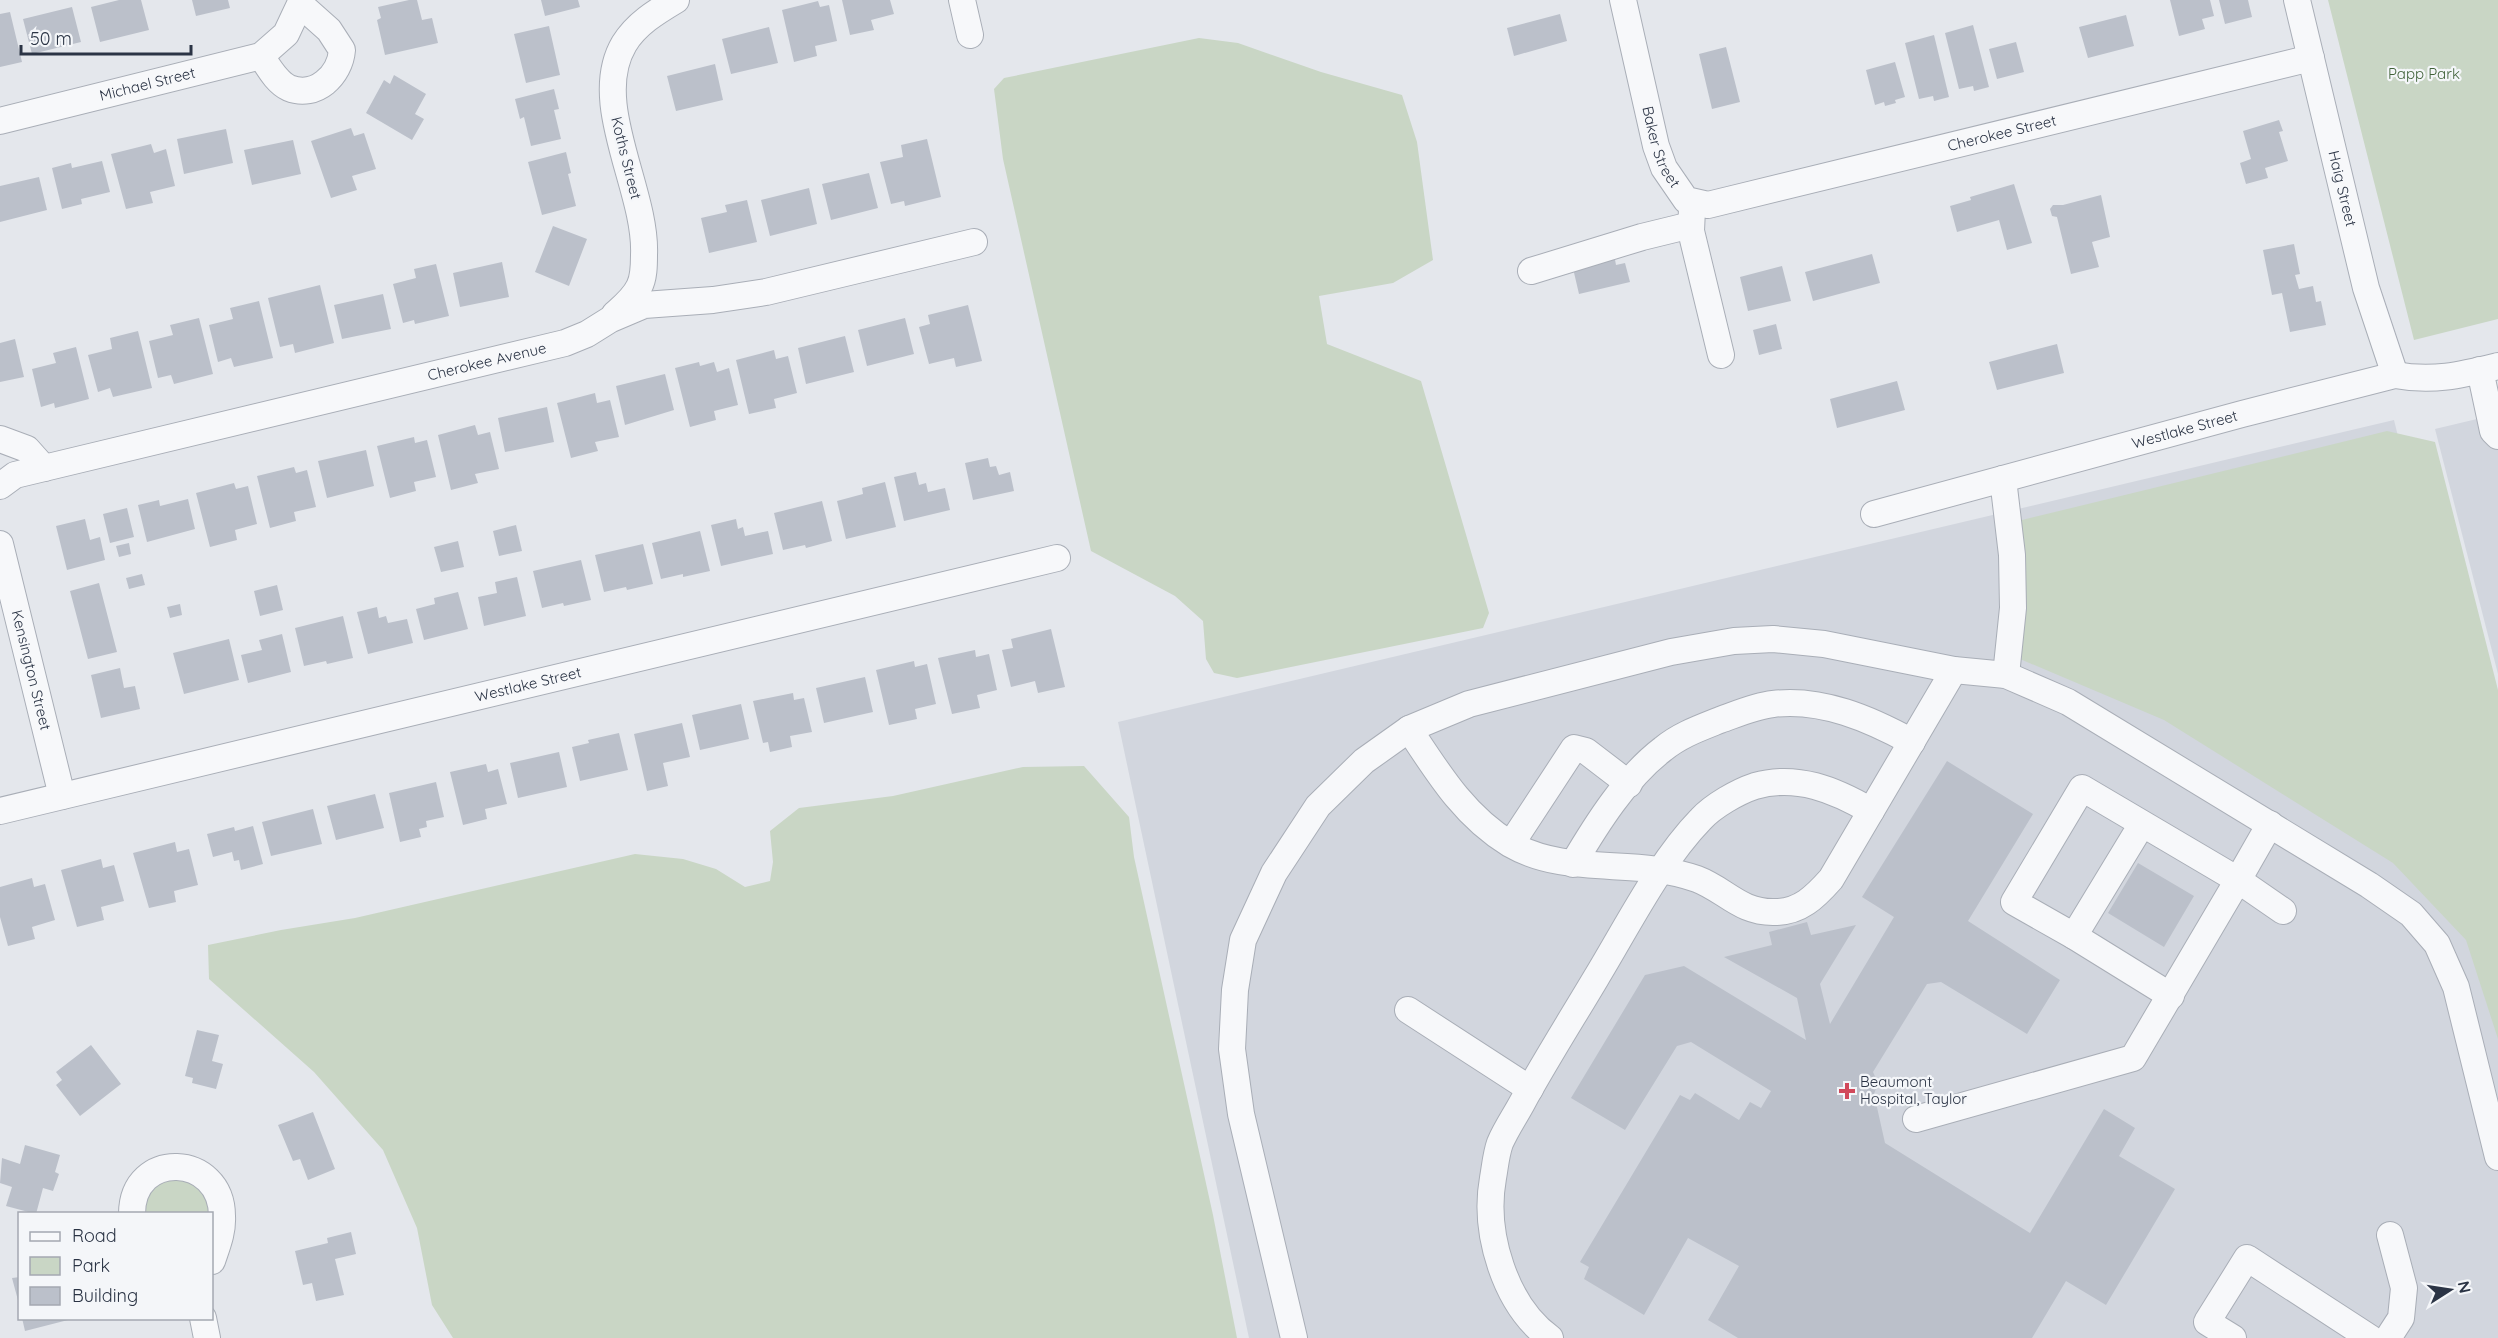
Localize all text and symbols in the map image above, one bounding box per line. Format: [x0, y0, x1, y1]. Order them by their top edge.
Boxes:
scale bar [21, 18, 190, 56]
text: 50 m [30, 27, 72, 50]
street label: Michael Street [97, 63, 197, 105]
park label: Papp Park [2388, 64, 2460, 83]
street label: Baker Street [1638, 104, 1685, 191]
street label: Cherokee Street [1946, 110, 2058, 155]
street label: Koths Street [607, 115, 646, 201]
street label: Haig Street [2324, 149, 2361, 229]
street label: Cherokee Avenue [426, 338, 548, 385]
street label: Westlake Street [2130, 406, 2240, 453]
street label: Kensington Street [8, 608, 55, 732]
street label: Westlake Street [473, 662, 583, 706]
place label: Beaumont Hospital, Taylor [1860, 1072, 1967, 1108]
marker: Beaumont Hospital, Taylor [1838, 1082, 1856, 1100]
legend [18, 1212, 213, 1320]
text: Road [72, 1224, 117, 1247]
text: Park [72, 1254, 110, 1277]
north arrow [2420, 1260, 2480, 1320]
text: N [2454, 1279, 2476, 1295]
text: Building [72, 1284, 138, 1307]

